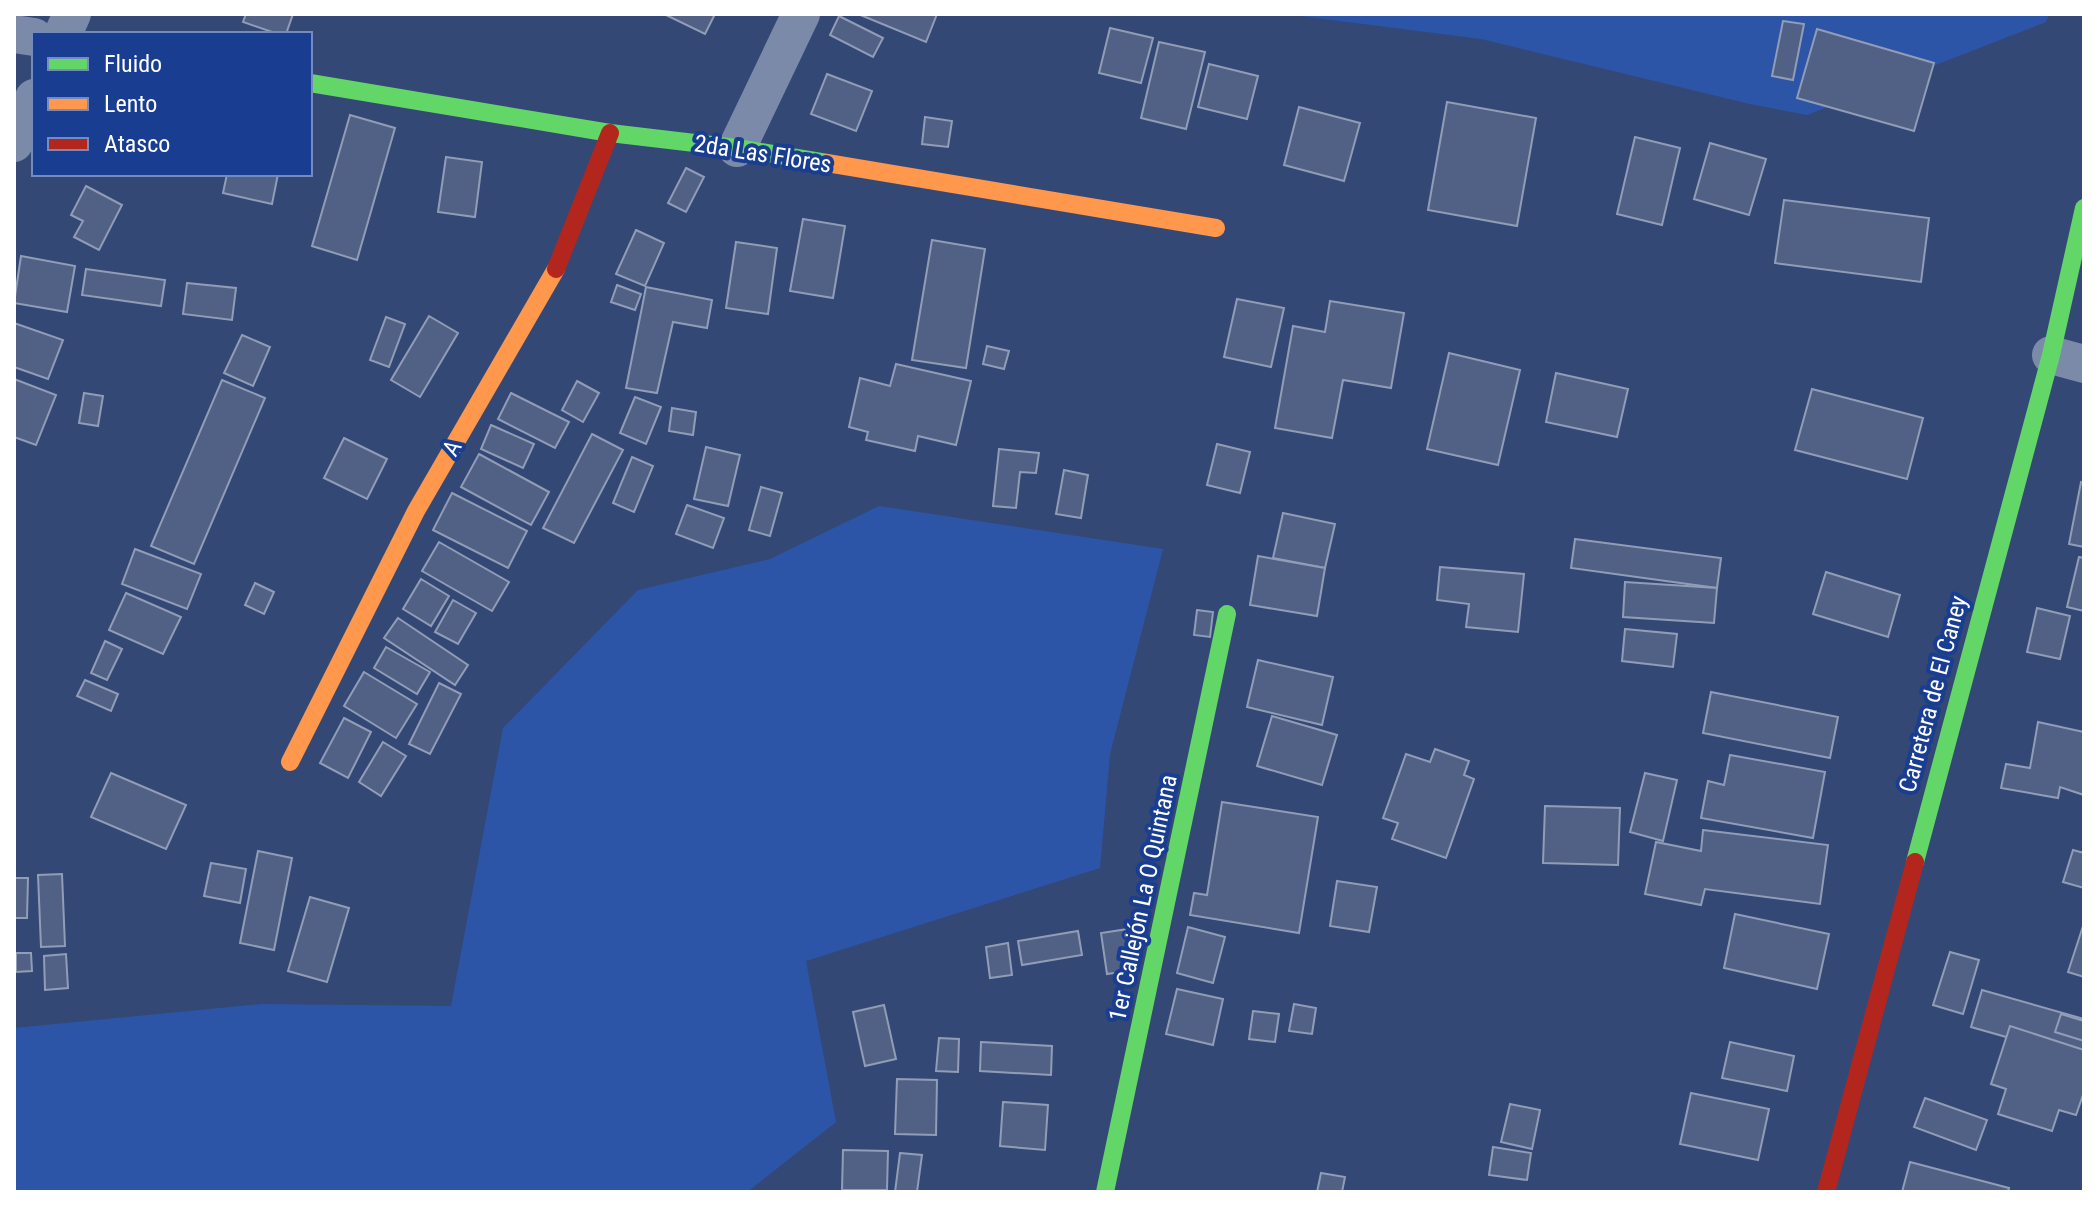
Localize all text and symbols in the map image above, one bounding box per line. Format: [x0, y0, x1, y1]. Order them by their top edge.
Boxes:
legend [32, 32, 312, 176]
text: Fluido [104, 50, 162, 78]
text: Lento [104, 90, 157, 118]
street label: 2da Las Flores [692, 129, 834, 179]
text: Atasco [104, 130, 170, 158]
street label: A [436, 435, 468, 461]
street label: Carretera de El Caney [1893, 593, 1973, 795]
street label: 1er Callejón La O Quintana [1103, 772, 1183, 1024]

